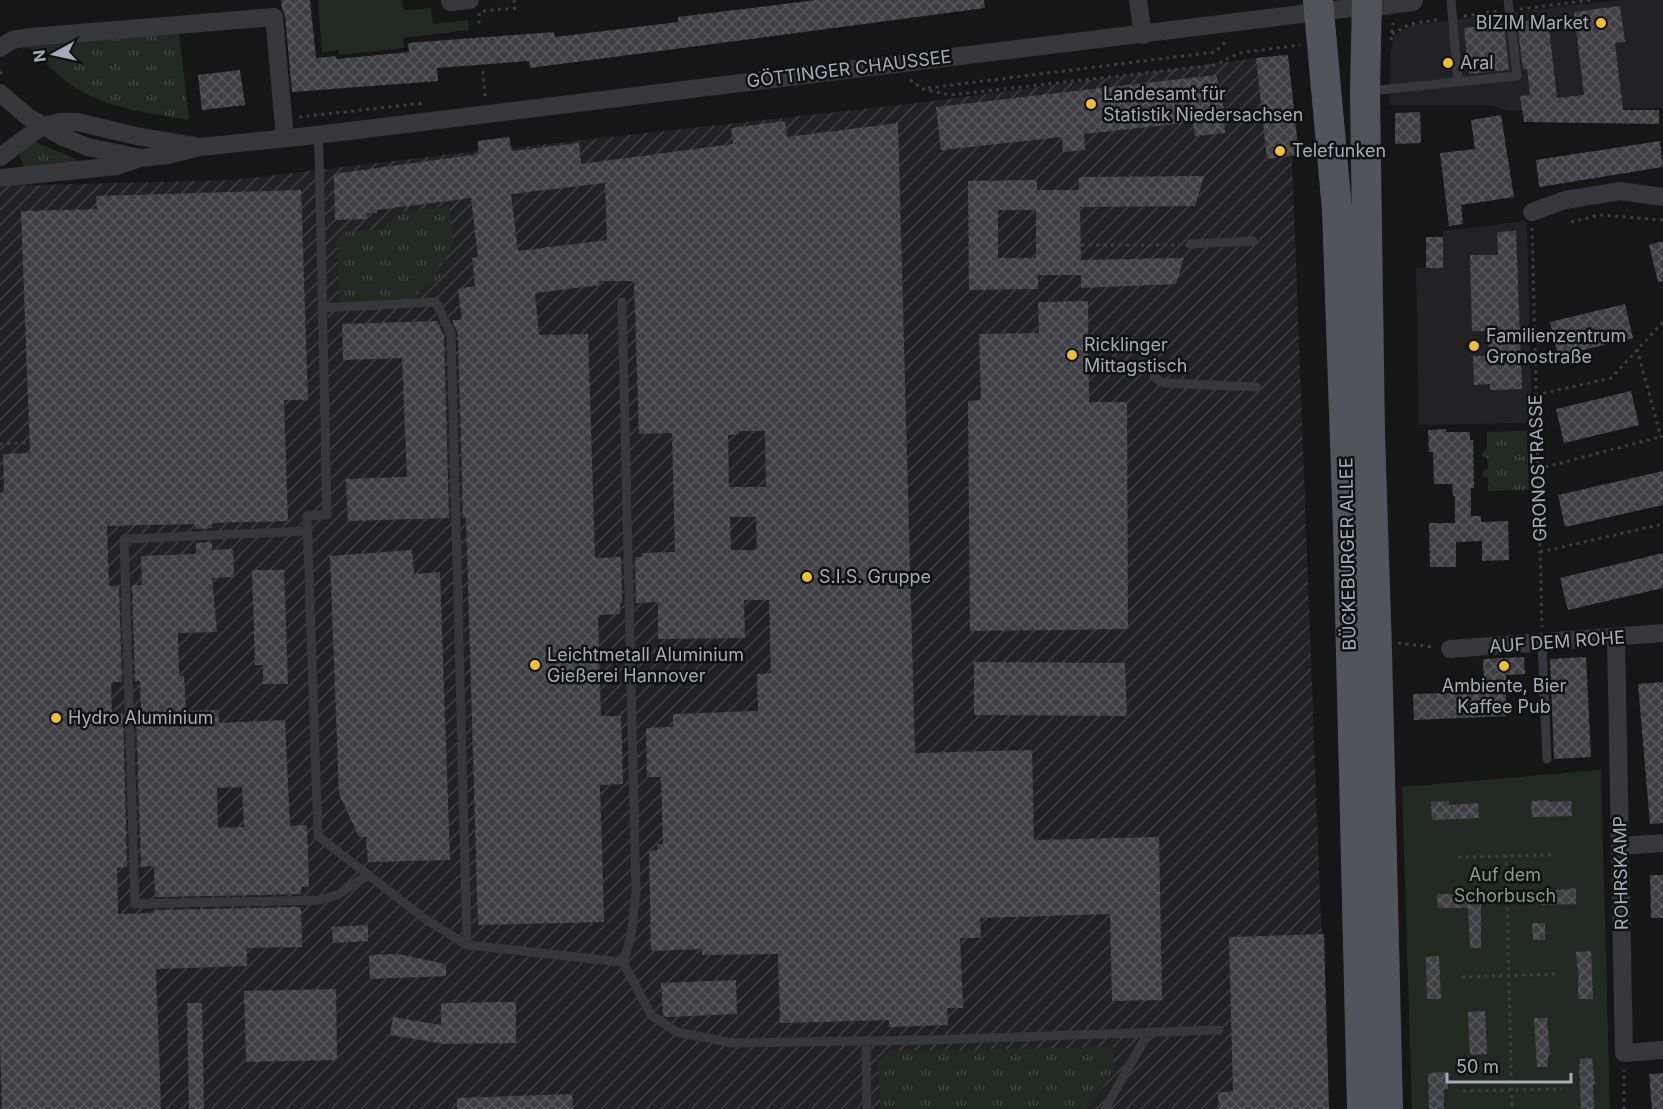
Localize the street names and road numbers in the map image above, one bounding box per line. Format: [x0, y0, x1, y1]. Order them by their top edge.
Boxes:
street label: GÖTTINGER CHAUSSEE [745, 45, 952, 91]
street label: GRONOSTRASSE [1524, 394, 1551, 542]
street label: BÜCKEBURGER ALLEE [1334, 457, 1360, 651]
street label: AUF DEM ROHE [1488, 626, 1625, 657]
street label: ROHRSKAMP [1609, 816, 1632, 930]

